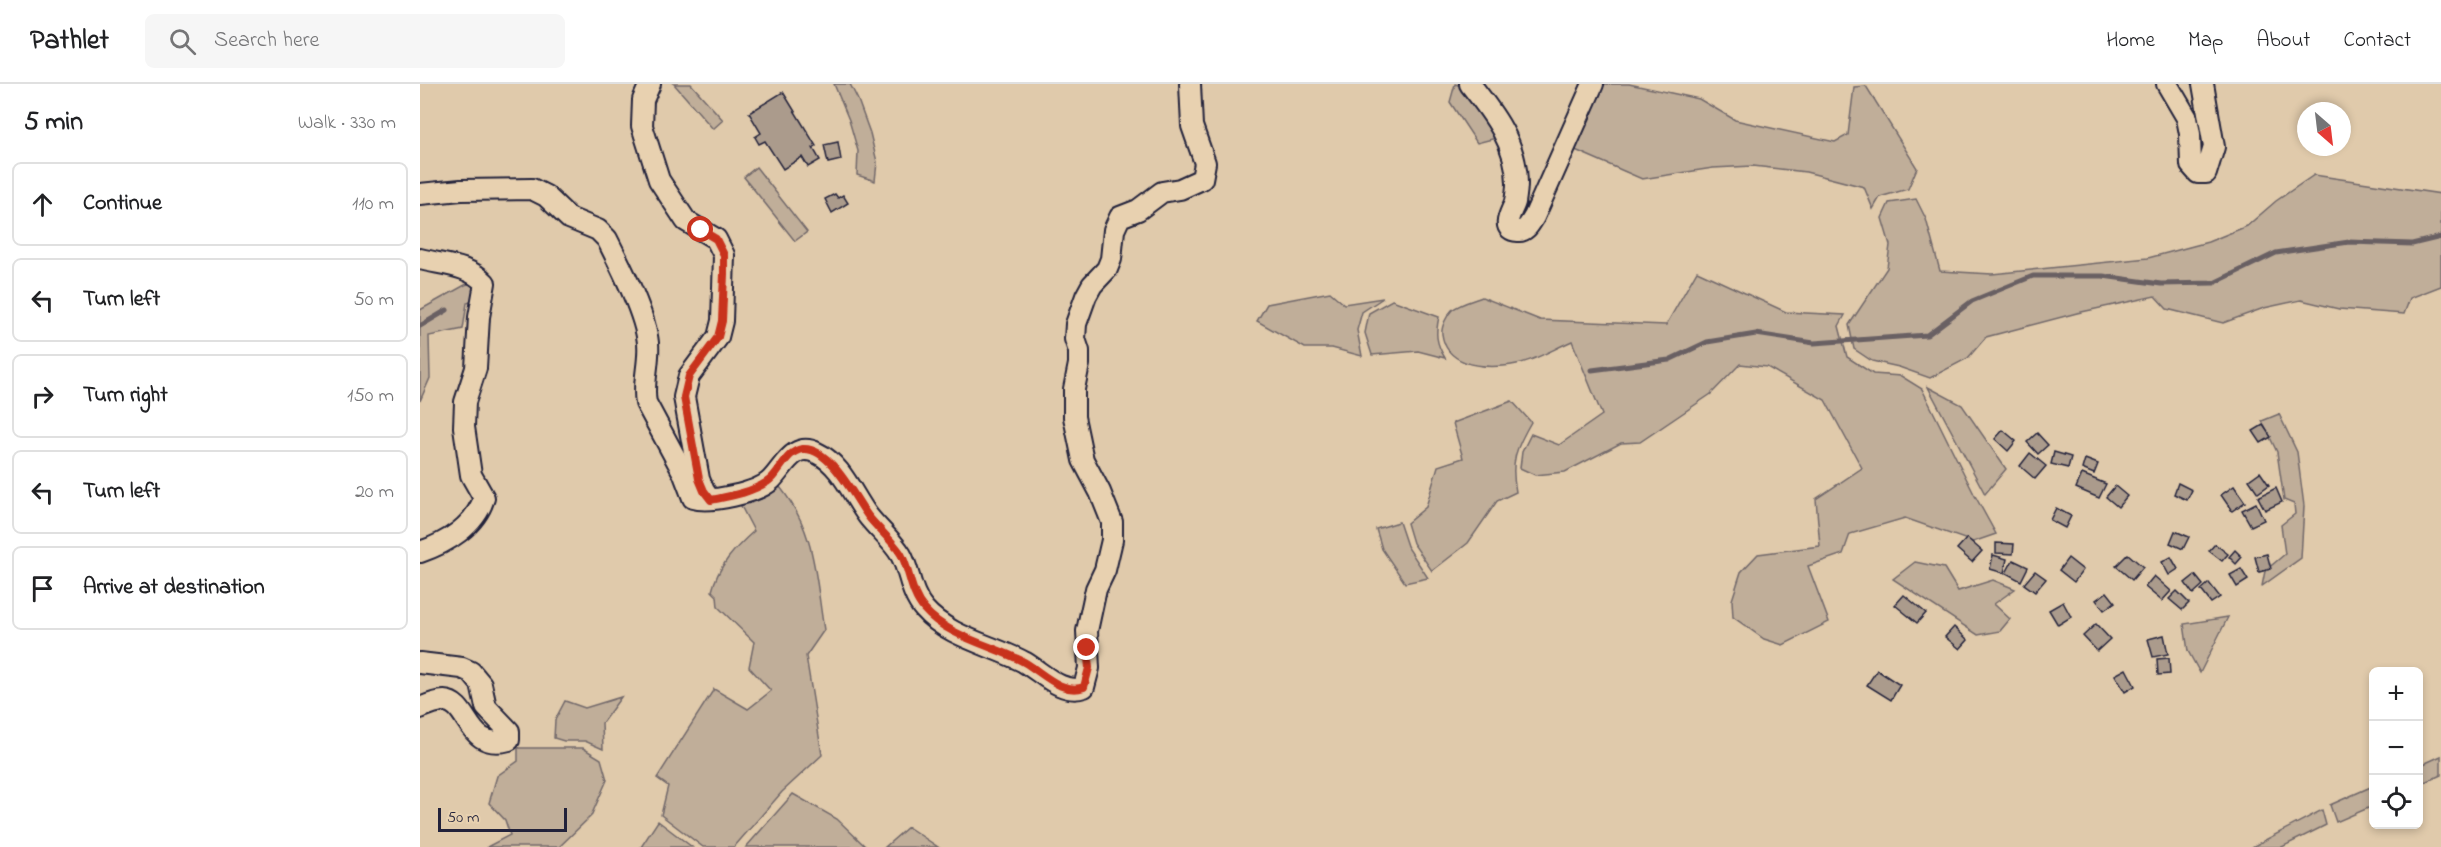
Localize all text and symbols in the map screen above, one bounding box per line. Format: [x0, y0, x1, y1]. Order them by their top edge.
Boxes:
search box [145, 14, 565, 68]
text: Pathlet [30, 21, 109, 62]
icon: search [166, 25, 199, 58]
text: Search here [214, 25, 319, 57]
text: Home [2106, 26, 2155, 56]
text: Map [2188, 26, 2223, 56]
text: About [2256, 26, 2310, 56]
text: Contact [2343, 26, 2411, 56]
north arrow [2297, 102, 2351, 156]
text: 5 min [24, 104, 83, 142]
text: Walk · 330 m [298, 109, 396, 138]
icon: ahead [26, 188, 59, 221]
text: Continue [83, 188, 162, 220]
text: 110 m [352, 190, 394, 219]
route start [687, 216, 713, 242]
icon: left [26, 284, 59, 317]
text: Turn left [83, 284, 160, 316]
text: 50 m [353, 286, 394, 315]
icon: right [26, 380, 59, 413]
text: Turn right [83, 380, 168, 412]
text: 150 m [347, 382, 394, 411]
icon: left [26, 476, 59, 509]
text: Turn left [83, 476, 160, 508]
text: 20 m [355, 478, 394, 507]
icon: arrive [26, 572, 59, 605]
text: Arrive at destination [83, 572, 265, 604]
route end [1073, 634, 1099, 660]
map controls [2369, 667, 2423, 829]
button: + [2369, 667, 2423, 721]
button: − [2369, 721, 2423, 775]
button: locate [2369, 775, 2423, 829]
scale bar [438, 805, 567, 832]
text: 50 m [447, 806, 479, 830]

